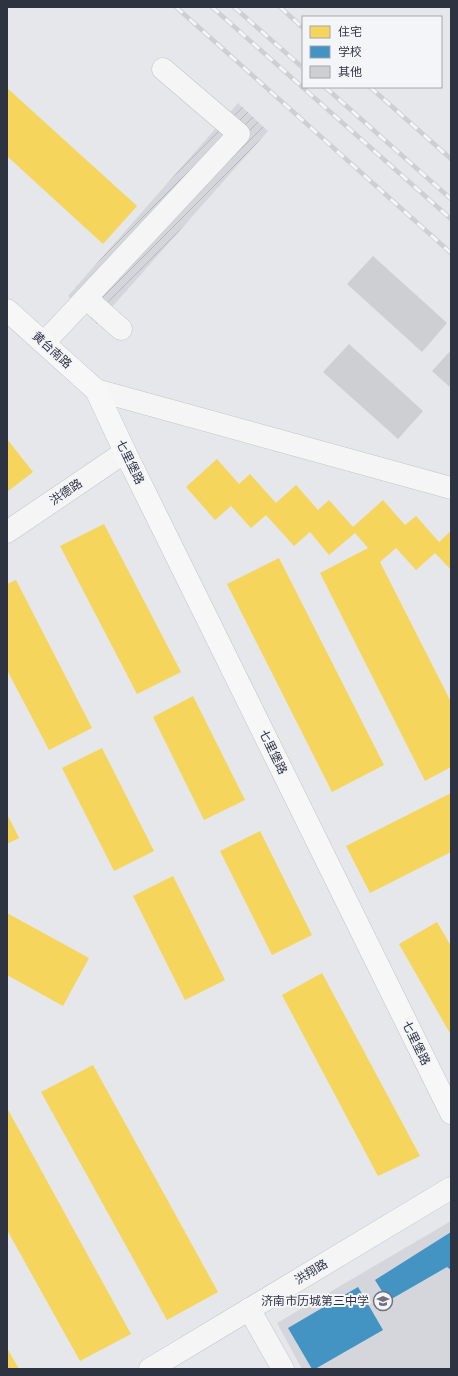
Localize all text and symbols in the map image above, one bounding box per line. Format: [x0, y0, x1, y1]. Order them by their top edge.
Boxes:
legend [302, 16, 442, 88]
text: 住宅 [338, 25, 362, 38]
text: 学校 [338, 45, 362, 58]
text: 其他 [338, 65, 362, 78]
street label: 黄台南路 [30, 329, 75, 371]
street label: 七里堡路 [114, 437, 147, 486]
street label: 洪德路 [47, 476, 84, 507]
street label: 七里堡路 [257, 727, 290, 776]
street label: 七里堡路 [400, 1018, 433, 1067]
street label: 洪翔路 [292, 1257, 330, 1286]
school or university icon: 济南市历城第三中学 [372, 1290, 394, 1312]
place label: 济南市历城第三中学 [261, 1294, 369, 1307]

